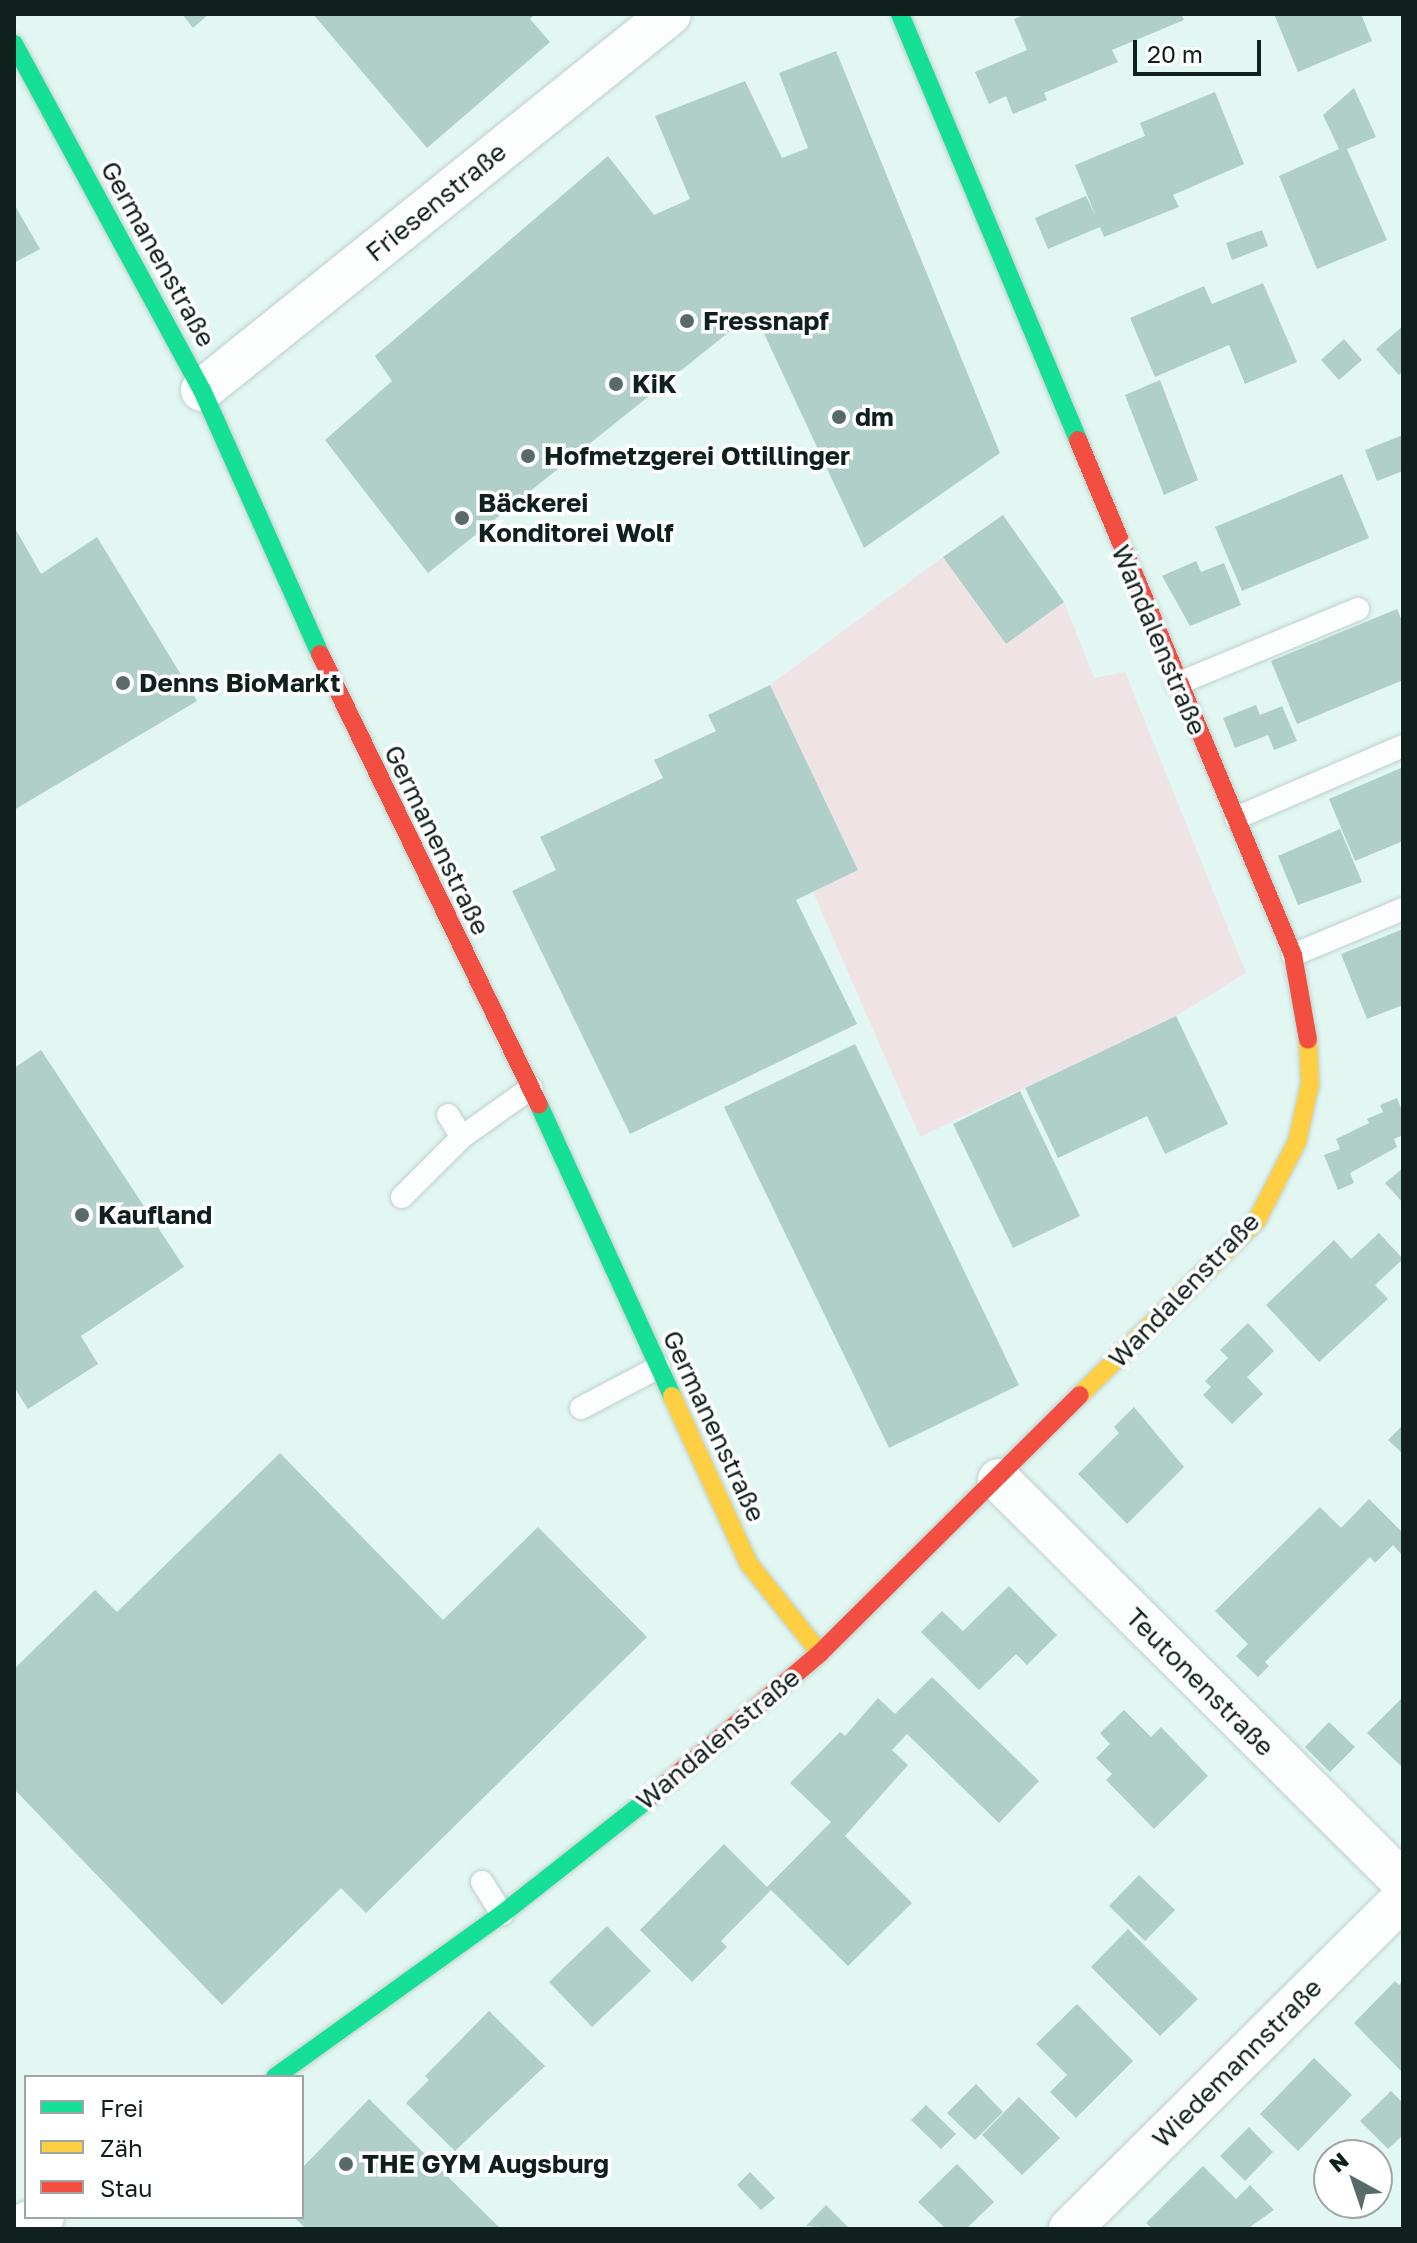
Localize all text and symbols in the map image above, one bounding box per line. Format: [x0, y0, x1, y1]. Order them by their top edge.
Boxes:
scale bar [1137, 24, 1265, 74]
text: 20 m [1147, 39, 1203, 68]
street label: Friesenstraße [360, 136, 512, 268]
street label: Germanenstraße [94, 156, 222, 352]
place label: Fressnapf [703, 305, 829, 337]
marker: Fressnapf [678, 312, 696, 330]
place label: KiK [632, 368, 677, 400]
marker: KiK [607, 375, 625, 393]
place label: dm [855, 401, 894, 433]
marker: dm [830, 408, 848, 426]
place label: Hofmetzgerei Ottillinger [544, 440, 850, 472]
marker: Hofmetzgerei Ottillinger [519, 447, 537, 465]
place label: Bäckerei Konditorei Wolf [478, 487, 674, 548]
marker: Bäckerei Konditorei Wolf [453, 509, 471, 527]
street label: Wandalenstraße [1105, 540, 1213, 740]
place label: Denns BioMarkt [139, 667, 341, 699]
marker: Denns BioMarkt [114, 674, 132, 692]
street label: Germanenstraße [378, 740, 496, 940]
place label: Kaufland [98, 1199, 212, 1231]
marker: Kaufland [73, 1206, 91, 1224]
street label: Wandalenstraße [1102, 1206, 1266, 1374]
street label: Germanenstraße [656, 1326, 772, 1526]
street label: Teutonenstraße [1119, 1601, 1281, 1763]
street label: Wandalenstraße [630, 1662, 806, 1816]
street label: Wiedemannstraße [1146, 1972, 1328, 2154]
legend [24, 2075, 304, 2219]
text: Frei [100, 2093, 144, 2122]
text: Zäh [100, 2133, 143, 2162]
north arrow [1313, 2139, 1393, 2219]
text: N [1323, 2146, 1354, 2177]
place label: THE GYM Augsburg [362, 2148, 609, 2180]
marker: THE GYM Augsburg [337, 2155, 355, 2173]
text: Stau [100, 2173, 153, 2202]

